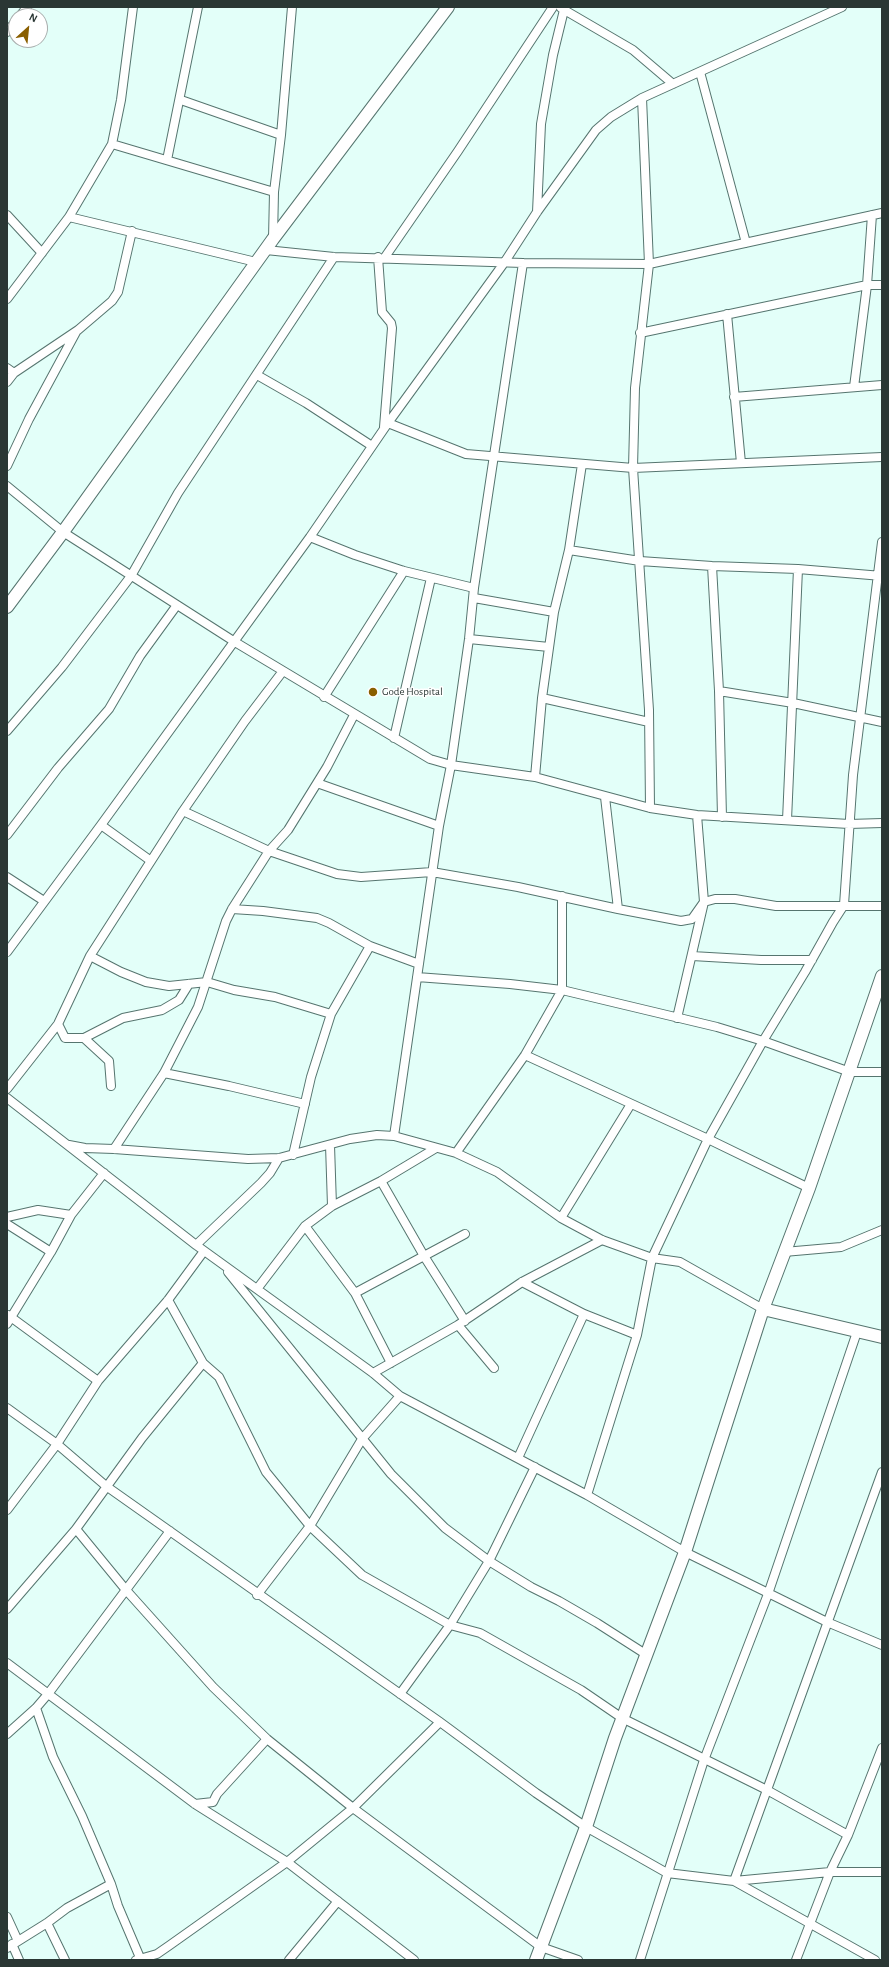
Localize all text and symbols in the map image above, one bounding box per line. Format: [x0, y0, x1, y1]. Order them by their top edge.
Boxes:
north arrow [8, 8, 48, 48]
text: N [27, 11, 39, 24]
place label: Gode Hospital [382, 685, 443, 699]
marker: Gode Hospital [367, 686, 379, 698]

